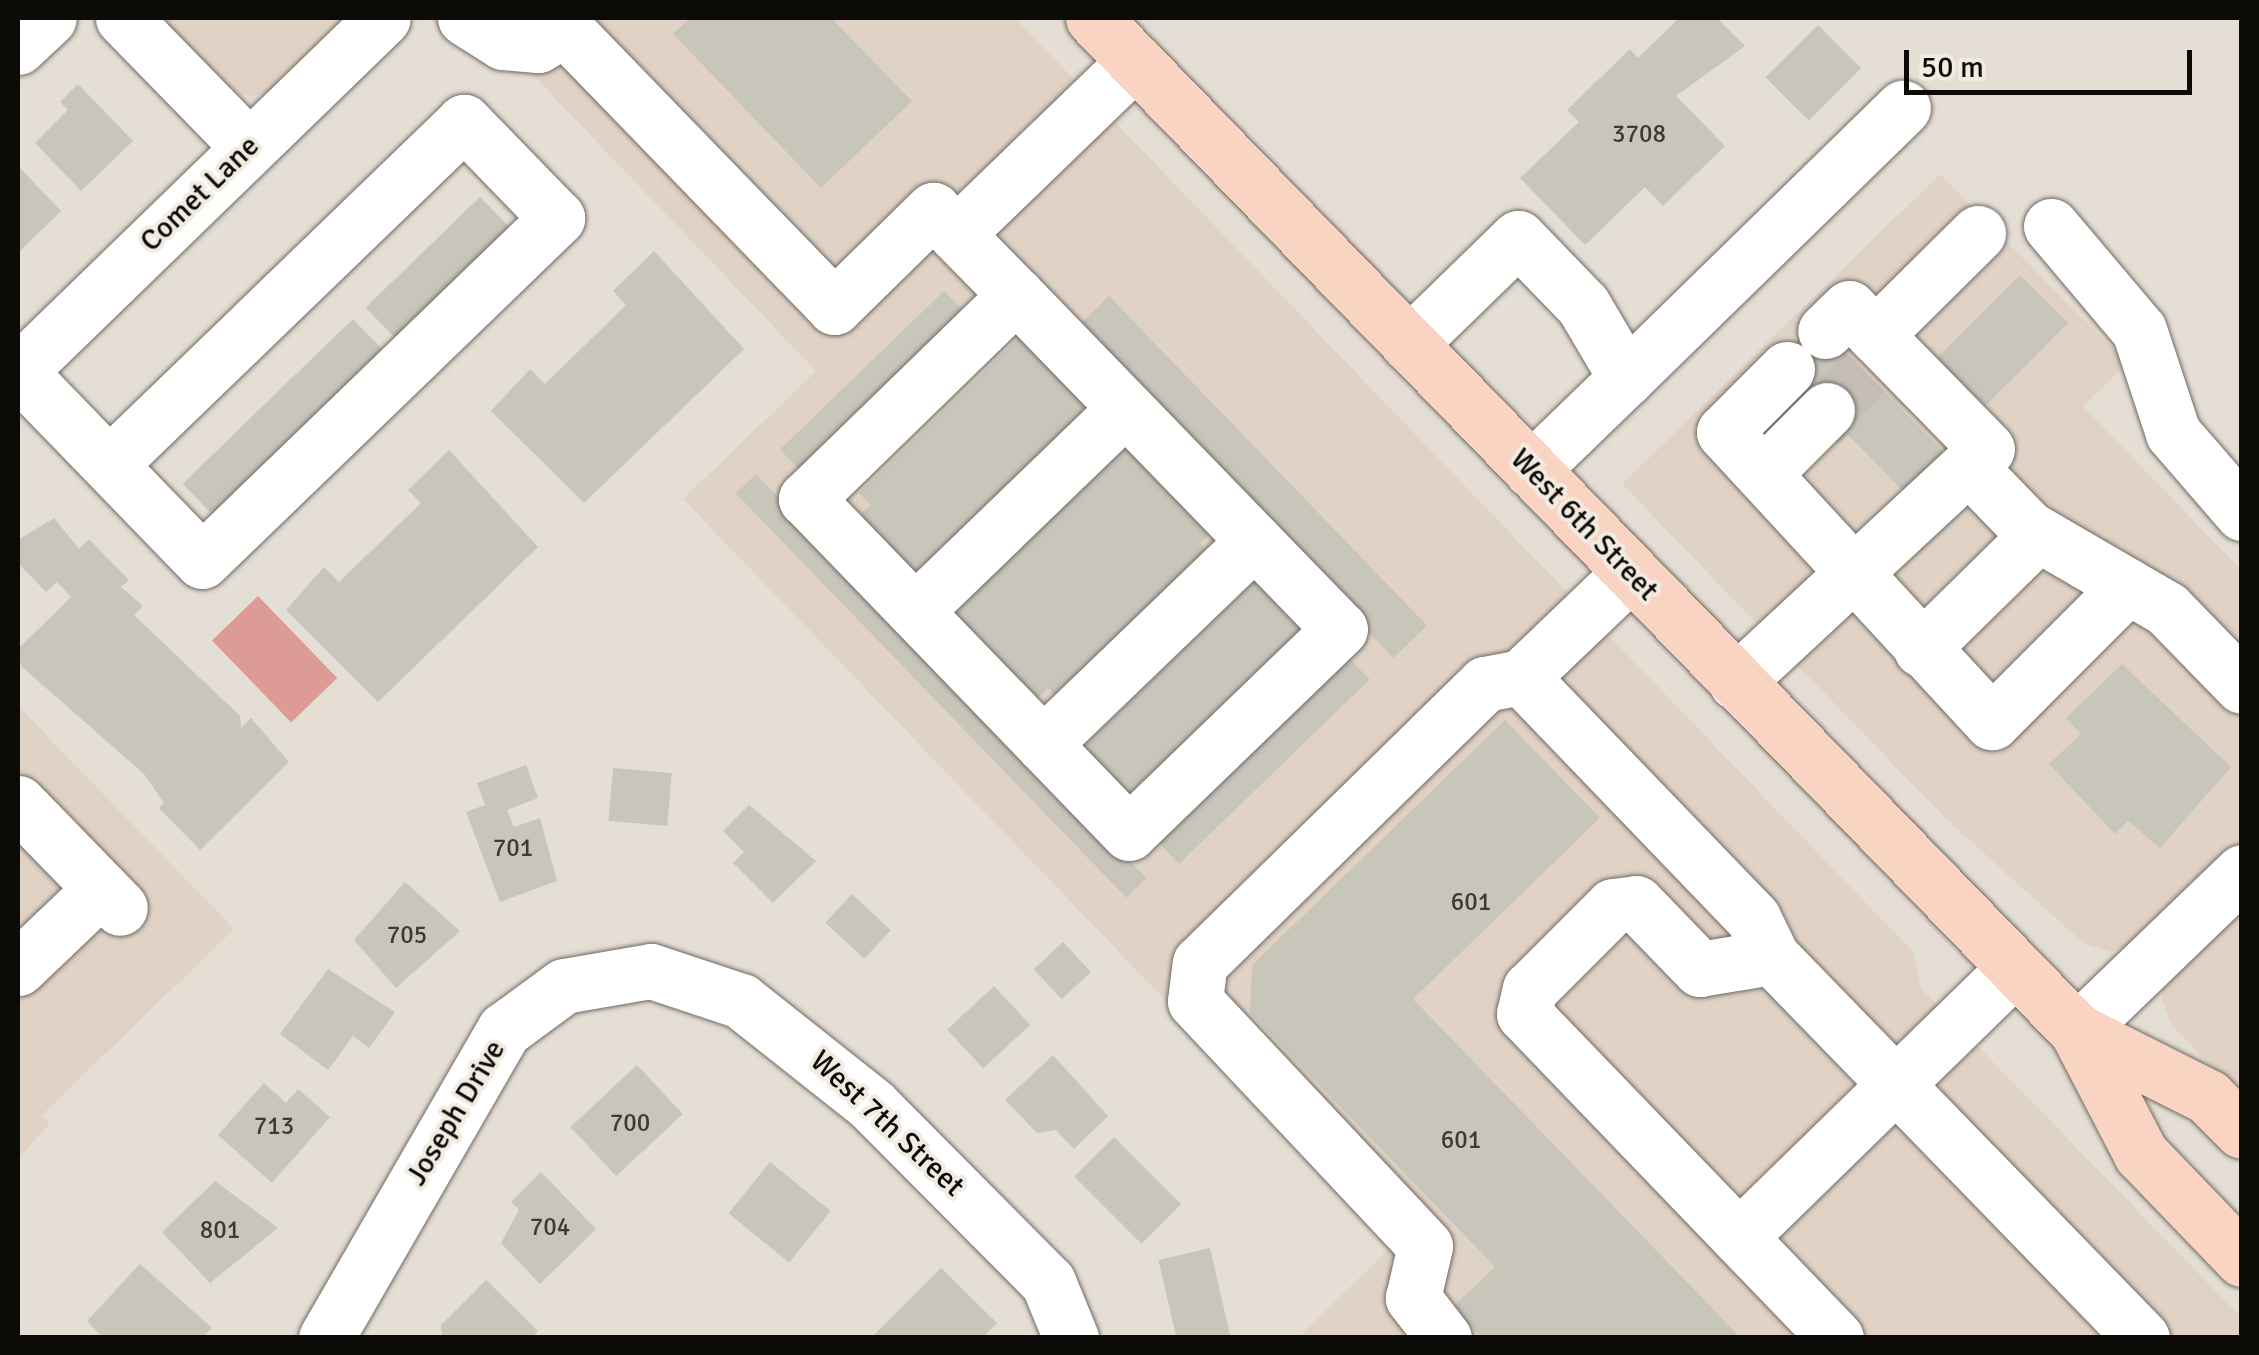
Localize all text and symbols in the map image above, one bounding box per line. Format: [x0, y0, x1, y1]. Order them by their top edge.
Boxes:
scale bar [1909, 30, 2196, 92]
text: 50 m [1921, 49, 1984, 86]
house number: 3708 [1612, 119, 1666, 149]
street label: Comet Lane [133, 128, 267, 260]
street label: West 6th Street [1503, 442, 1665, 608]
house number: 701 [493, 833, 533, 863]
house number: 601 [1451, 887, 1491, 917]
house number: 705 [387, 920, 427, 950]
street label: Joseph Drive [399, 1034, 513, 1192]
street label: West 7th Street [803, 1044, 971, 1204]
house number: 700 [610, 1108, 650, 1138]
house number: 713 [254, 1111, 294, 1141]
house number: 601 [1441, 1125, 1481, 1155]
house number: 704 [530, 1212, 570, 1242]
house number: 801 [200, 1215, 240, 1245]

